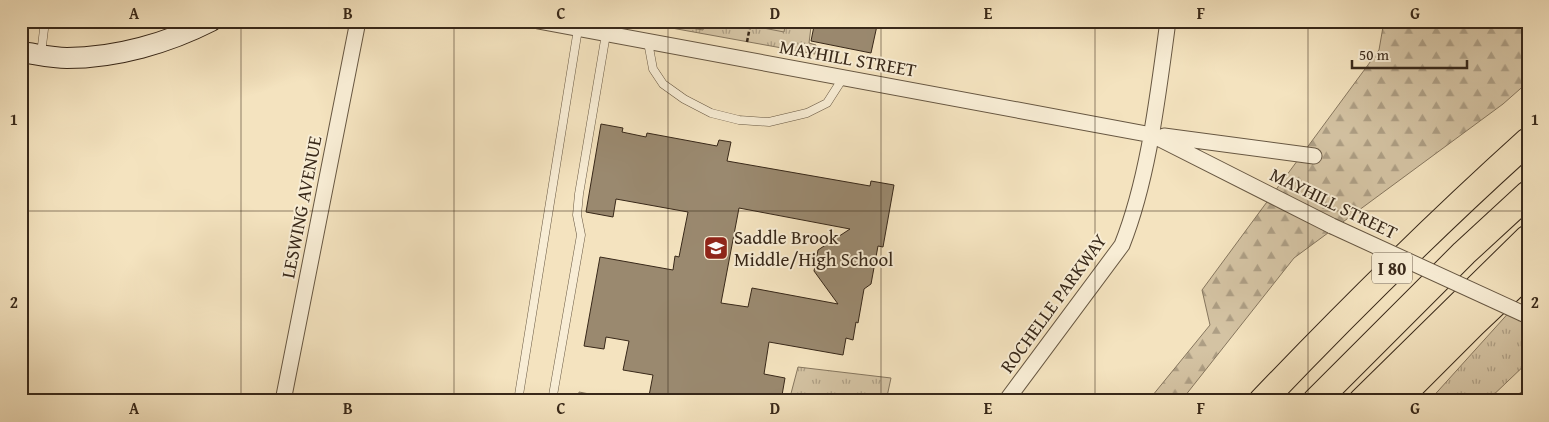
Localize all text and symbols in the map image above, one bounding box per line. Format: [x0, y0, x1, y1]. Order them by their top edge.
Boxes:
text: A [129, 1, 140, 25]
text: B [343, 1, 353, 25]
text: C [556, 1, 566, 25]
text: D [770, 1, 780, 25]
text: E [984, 1, 993, 25]
text: F [1197, 1, 1205, 25]
text: G [1410, 1, 1420, 25]
street label: MAYHILL STREET [777, 32, 919, 84]
scale bar [1352, 38, 1466, 70]
text: 50 m [1359, 44, 1390, 65]
text: 1 [10, 107, 18, 131]
text: 1 [1531, 107, 1539, 131]
street label: LESWING AVENUE [273, 133, 329, 281]
street label: MAYHILL STREET [1266, 160, 1403, 246]
place label: Saddle Brook Middle/High School [734, 223, 893, 273]
street label: ROCHELLE PARKWAY [993, 227, 1113, 378]
school or university icon: Saddle Brook Middle/High School [703, 235, 729, 261]
road number: I 80 [1372, 252, 1412, 284]
text: 2 [10, 290, 18, 314]
text: 2 [1531, 290, 1539, 314]
text: A [129, 396, 140, 420]
text: B [343, 396, 353, 420]
text: C [556, 396, 566, 420]
text: D [770, 396, 780, 420]
text: E [984, 396, 993, 420]
text: F [1197, 396, 1205, 420]
text: G [1410, 396, 1420, 420]

